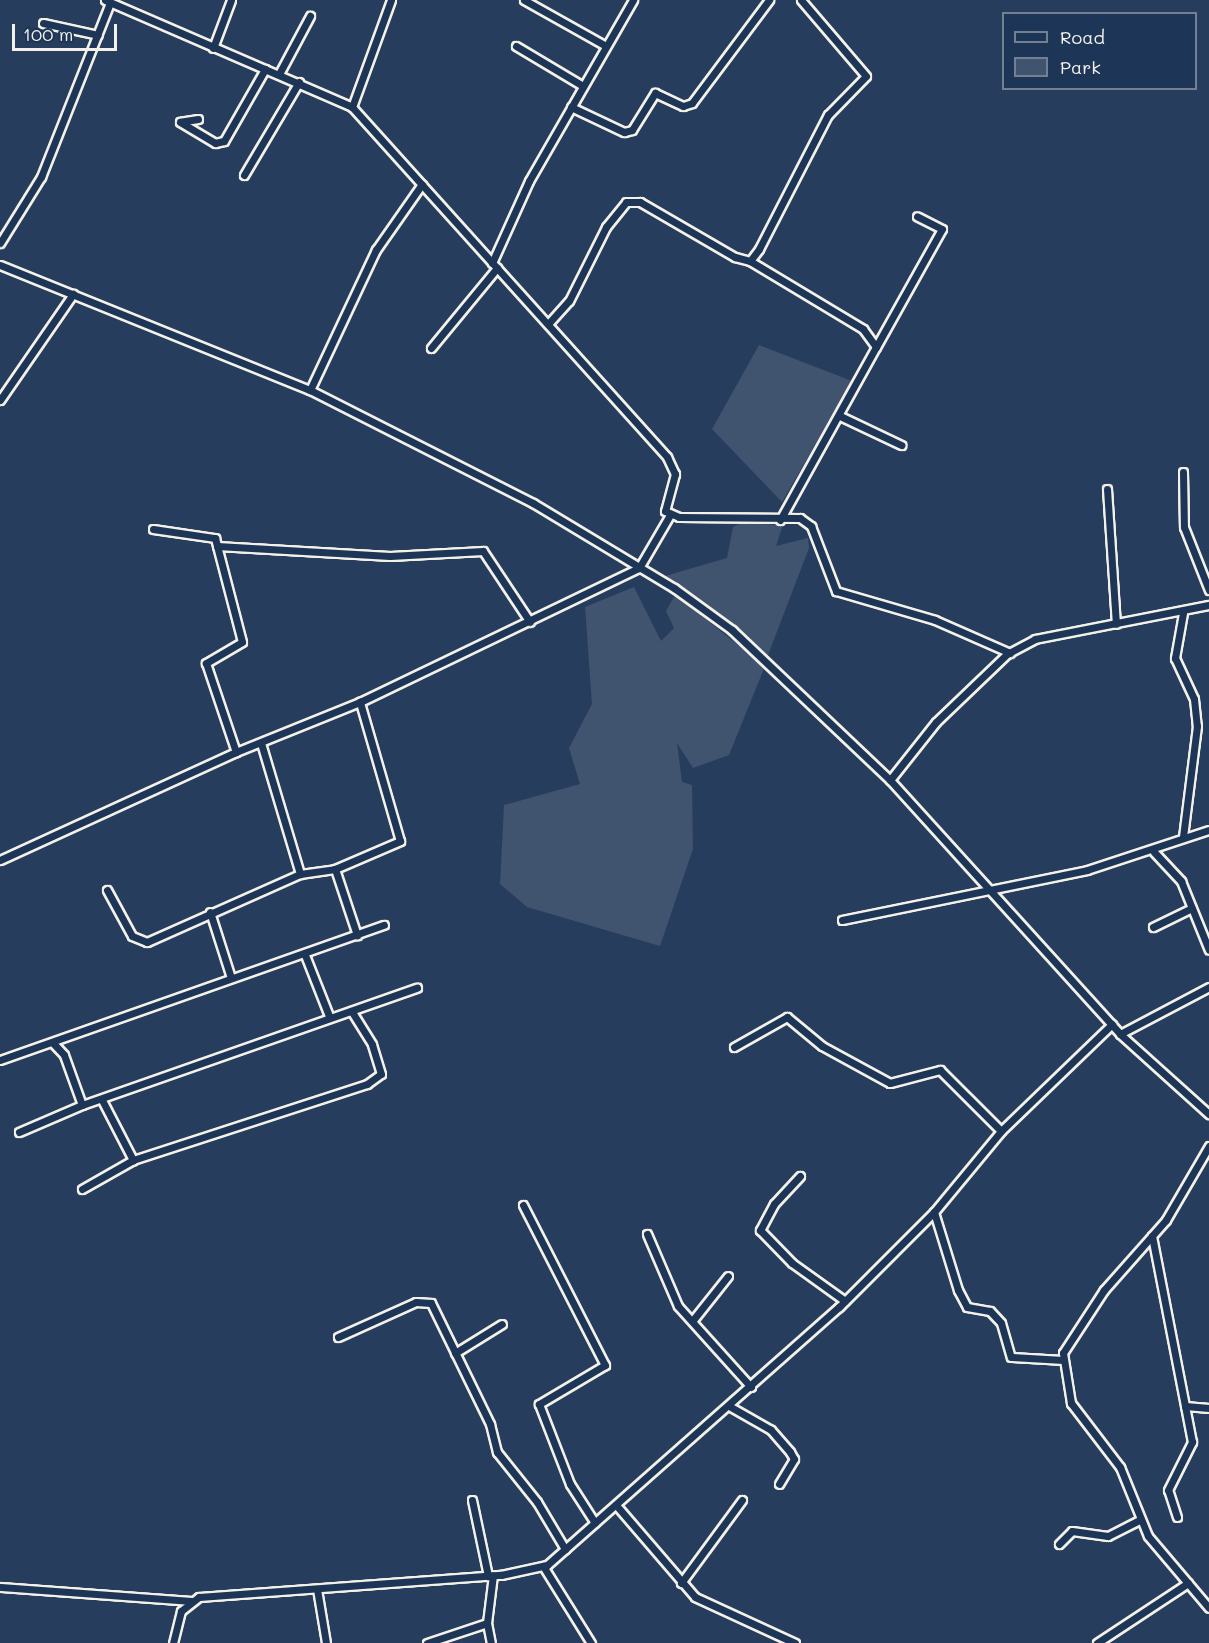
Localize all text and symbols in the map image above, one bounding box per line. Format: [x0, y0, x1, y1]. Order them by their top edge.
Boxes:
scale bar [15, 12, 120, 50]
legend [1002, 12, 1197, 90]
text: 100 m [23, 22, 73, 46]
text: Road [1060, 25, 1105, 49]
text: Park [1060, 55, 1101, 79]

